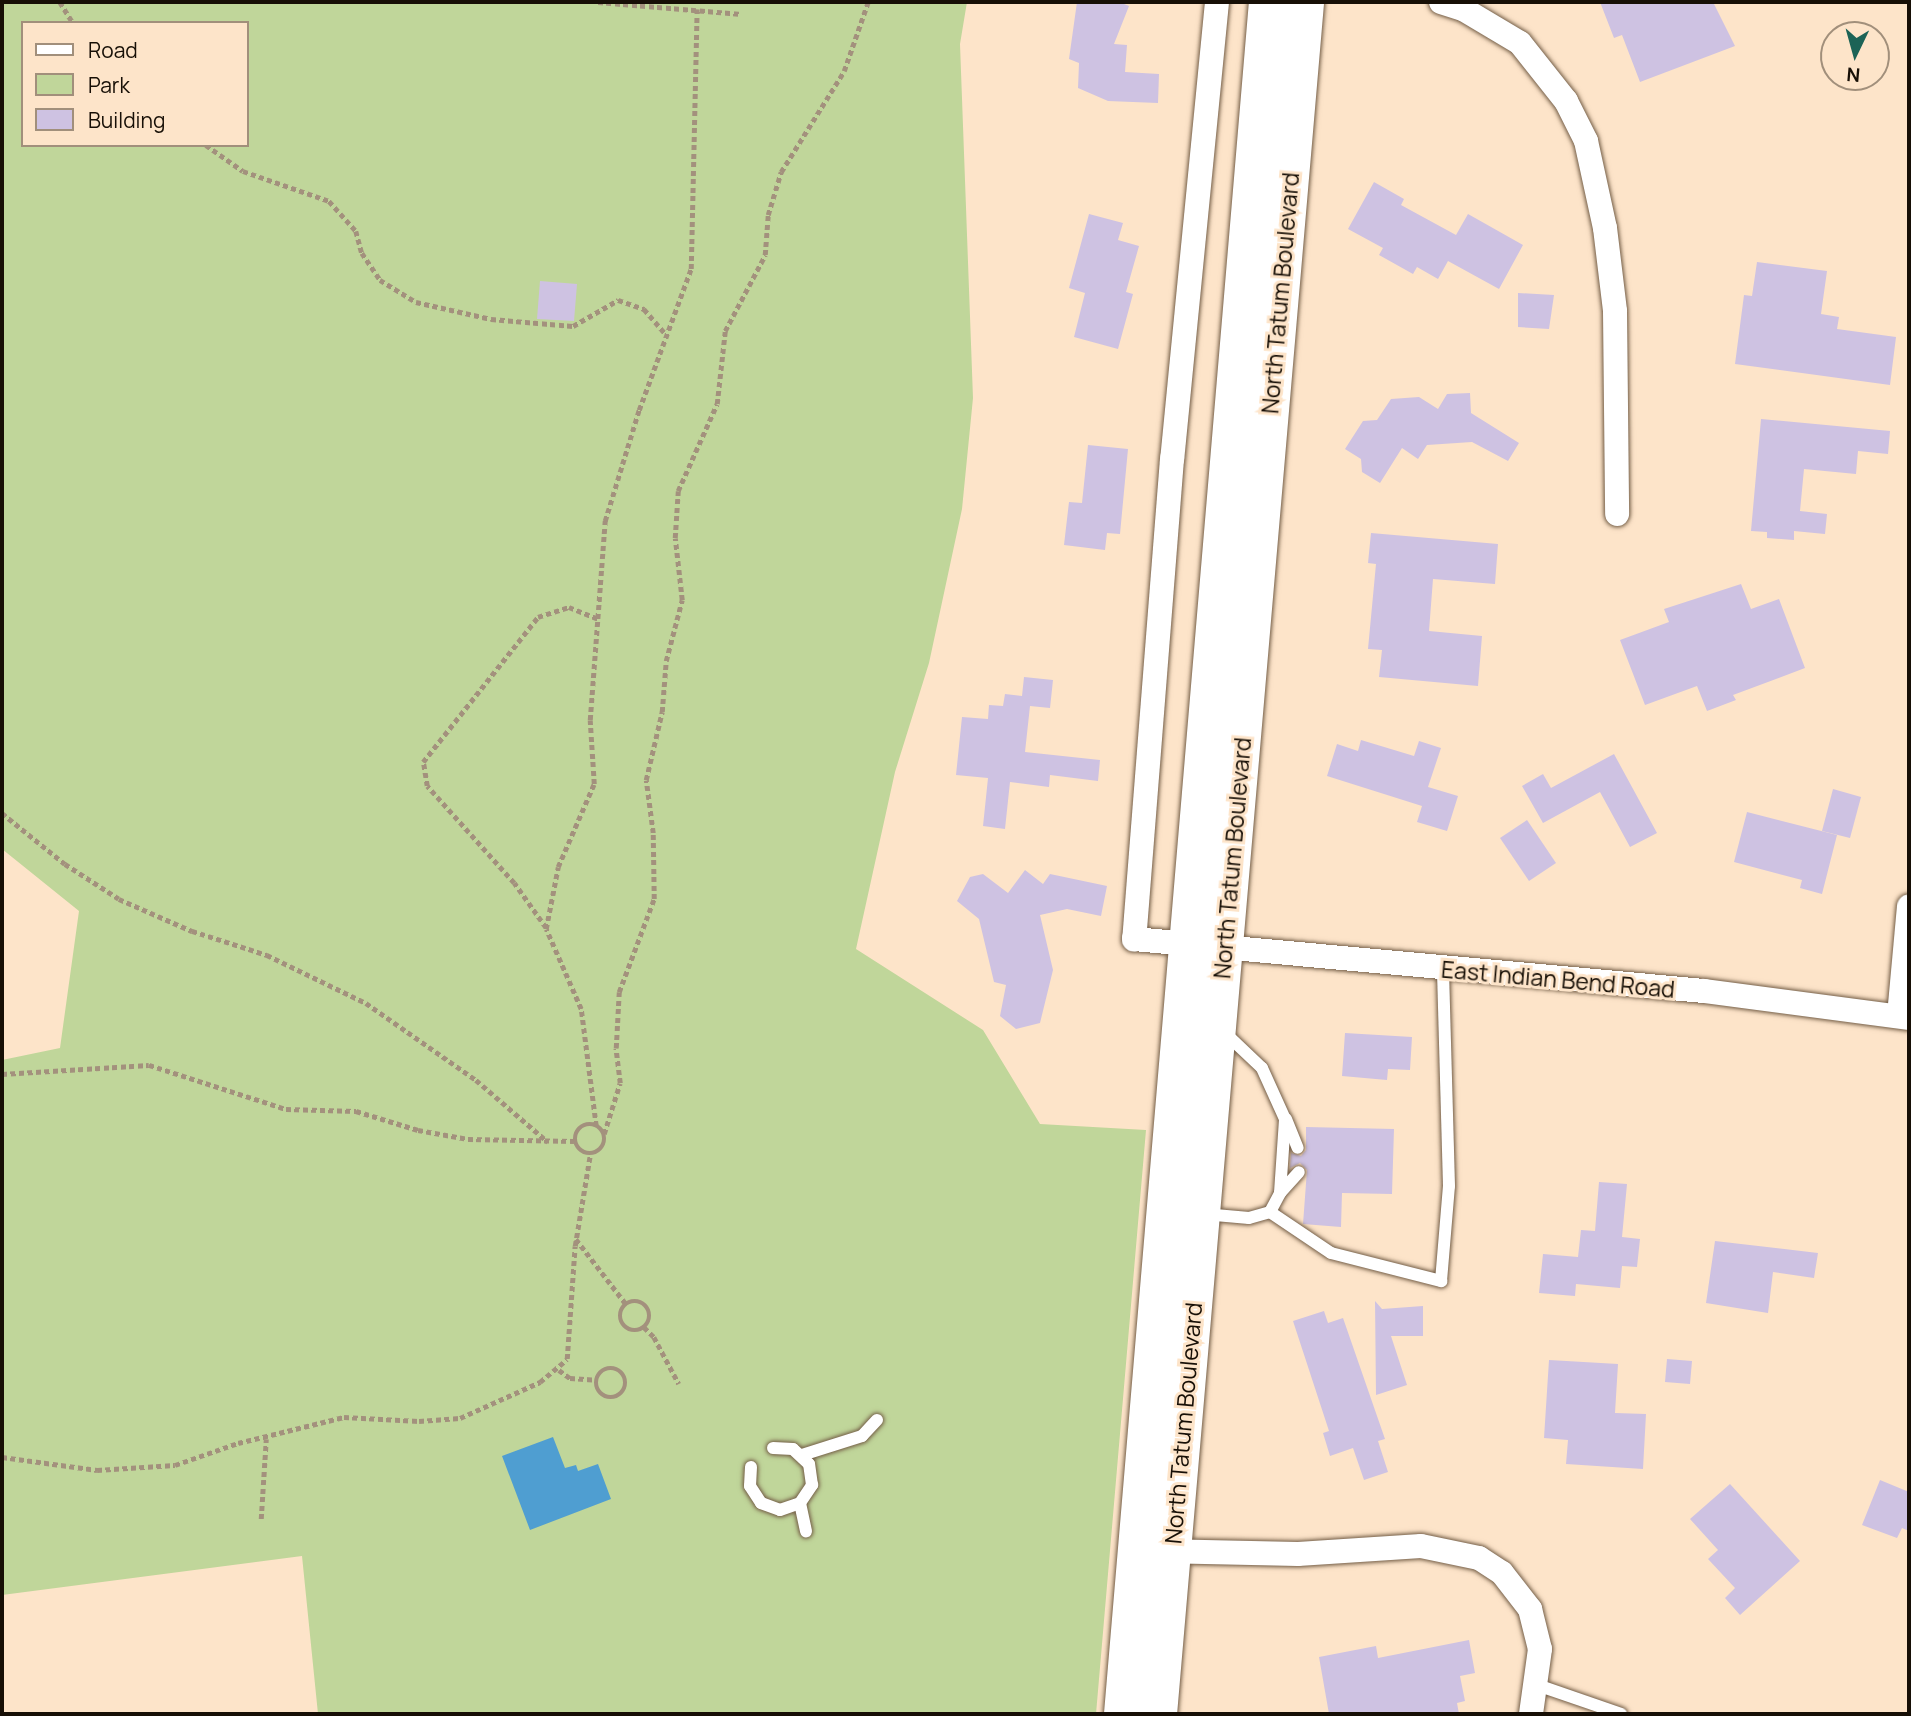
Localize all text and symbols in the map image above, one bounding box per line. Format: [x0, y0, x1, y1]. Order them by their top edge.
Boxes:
legend [21, 21, 248, 147]
north arrow [1820, 21, 1890, 91]
text: Road [88, 36, 138, 64]
text: N [1845, 61, 1861, 88]
text: Park [88, 71, 130, 99]
text: Building [88, 106, 165, 134]
street label: North Tatum Boulevard [1256, 171, 1304, 415]
street label: North Tatum Boulevard [1208, 736, 1256, 980]
street label: East Indian Bend Road [1440, 955, 1676, 1003]
street label: North Tatum Boulevard [1159, 1301, 1207, 1545]

